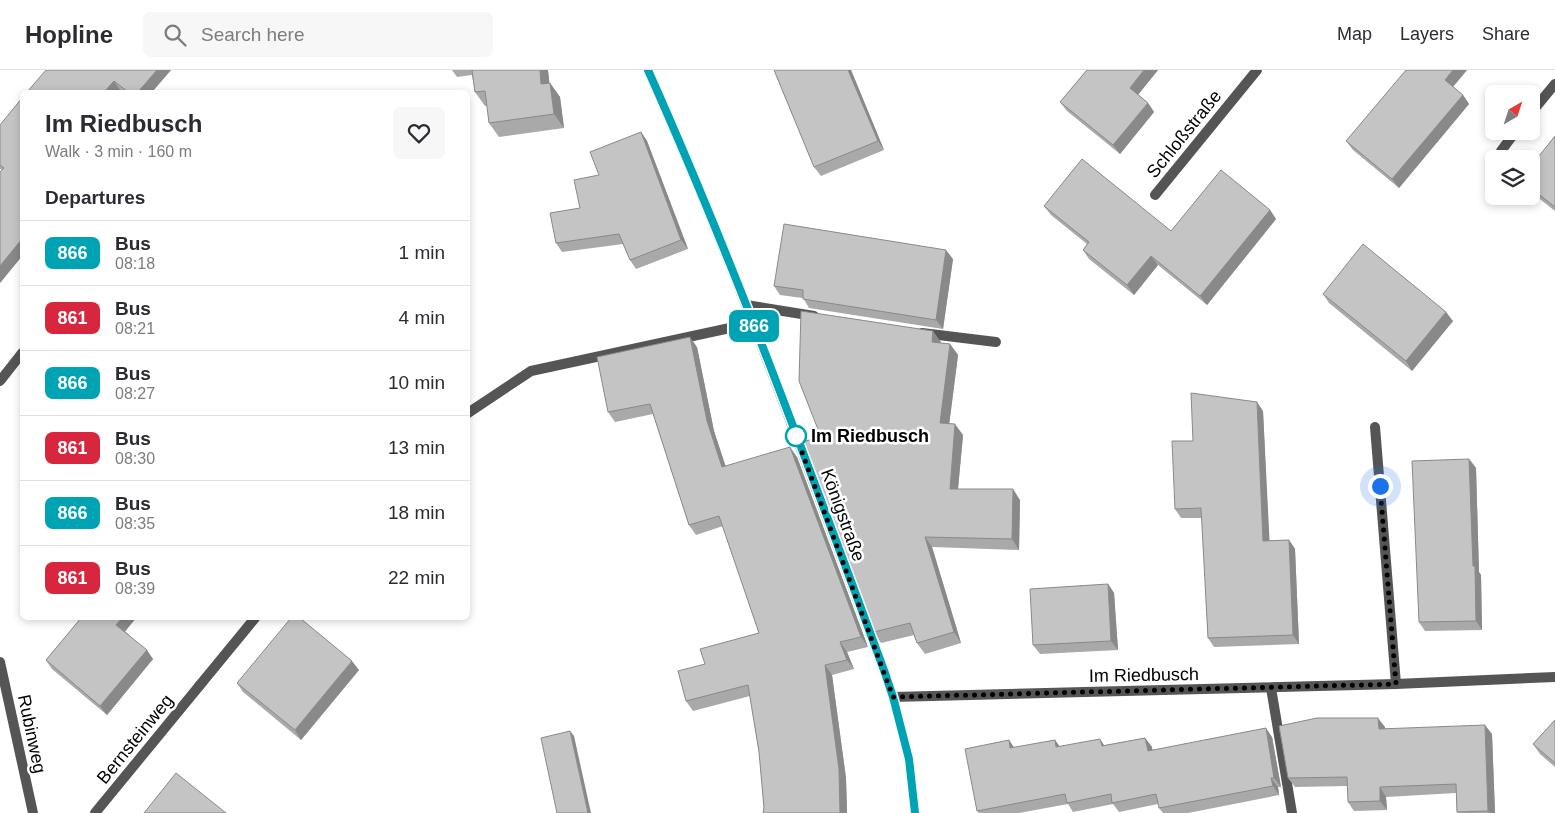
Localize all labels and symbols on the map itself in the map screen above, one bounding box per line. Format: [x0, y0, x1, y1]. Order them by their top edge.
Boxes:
north arrow [1485, 85, 1540, 140]
street label: Schloßstraße [1143, 86, 1225, 182]
line badge: 866 [725, 310, 783, 342]
marker: Im Riedbusch [785, 425, 807, 447]
place label: Im Riedbusch [811, 426, 929, 446]
street label: Königstraße [817, 466, 869, 564]
your location [1368, 474, 1393, 499]
street label: Im Riedbusch [1089, 664, 1199, 686]
street label: Bernsteinweg [93, 690, 177, 788]
street label: Rubinweg [14, 693, 50, 775]

